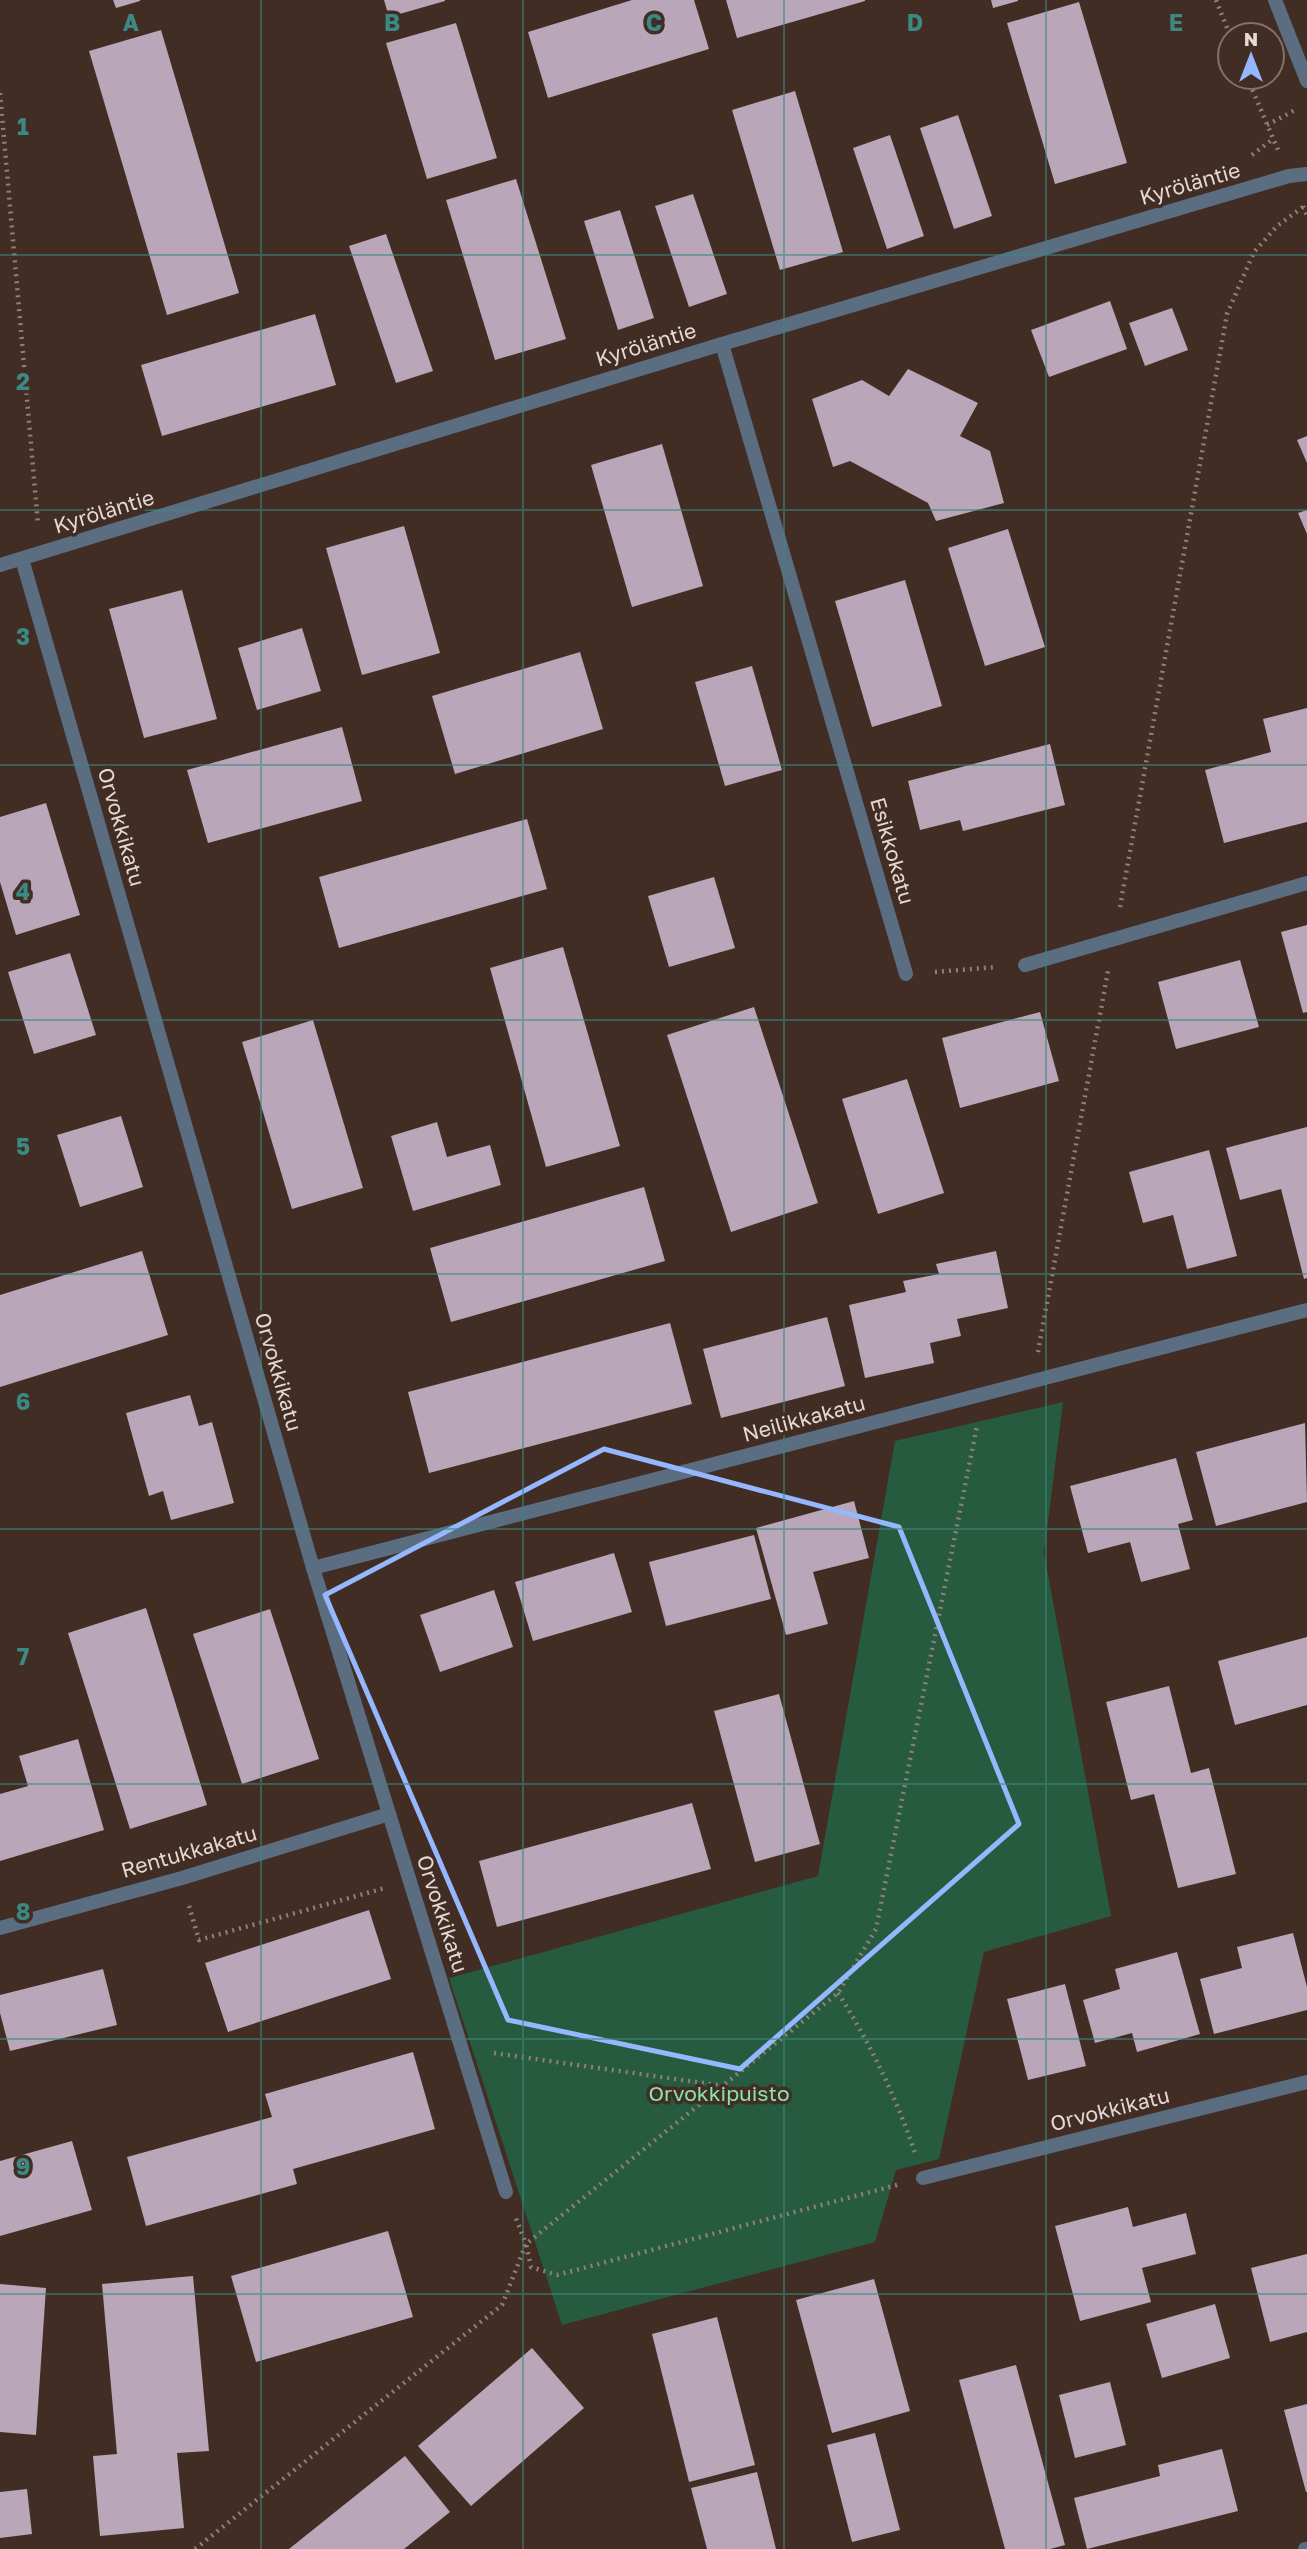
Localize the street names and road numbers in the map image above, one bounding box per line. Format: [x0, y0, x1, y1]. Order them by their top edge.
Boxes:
street label: Kyröläntie [1136, 156, 1243, 210]
street label: Kyröläntie [592, 316, 699, 372]
street label: Kyröläntie [50, 483, 157, 539]
street label: Orvokkikatu [93, 764, 151, 889]
street label: Esikkokatu [865, 794, 921, 907]
street label: Orvokkikatu [250, 1309, 308, 1434]
street label: Neilikkakatu [740, 1389, 868, 1447]
street label: Rentukkakatu [118, 1819, 260, 1883]
street label: Orvokkikatu [412, 1852, 474, 1976]
street label: Orvokkikatu [1047, 2082, 1172, 2136]

